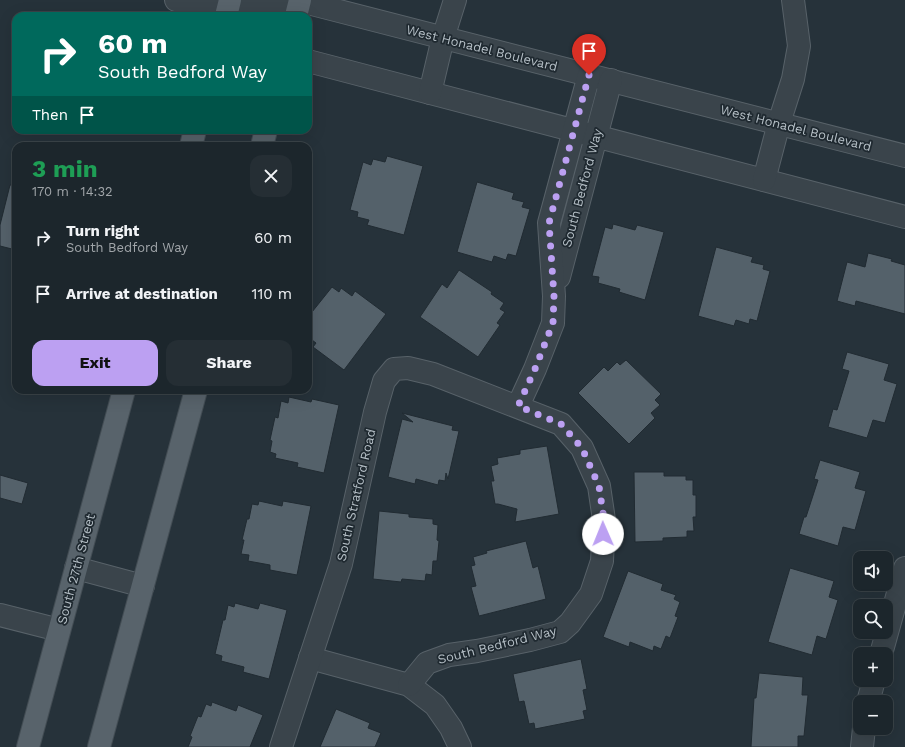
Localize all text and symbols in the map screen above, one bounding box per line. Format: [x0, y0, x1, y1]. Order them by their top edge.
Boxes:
street label: West Honadel Boulevard [405, 22, 559, 74]
text: 60 m [98, 27, 168, 60]
icon: right [32, 28, 84, 80]
pin [572, 34, 606, 75]
icon: arrive [578, 40, 600, 62]
text: South Bedford Way [98, 61, 267, 82]
street label: West Honadel Boulevard [719, 102, 873, 154]
icon: arrive [76, 104, 98, 126]
text: Then [32, 106, 68, 124]
street label: South Bedford Way [559, 127, 605, 249]
text: 3 min [32, 155, 98, 183]
button: close [250, 155, 292, 197]
text: 170 m · 14:32 [32, 184, 113, 199]
text: Turn right [66, 222, 139, 240]
icon: right [32, 227, 54, 249]
text: 60 m [254, 229, 292, 247]
text: South Bedford Way [66, 240, 188, 255]
icon: arrive [32, 283, 54, 305]
text: Arrive at destination [66, 285, 218, 303]
text: 110 m [252, 285, 292, 303]
button: Exit [32, 340, 158, 386]
button: Share [166, 340, 292, 386]
street label: South Stratford Road [333, 427, 379, 563]
street label: South 27th Street [54, 512, 98, 626]
position arrow [582, 513, 624, 555]
map controls [853, 551, 893, 735]
button: sound [853, 551, 893, 591]
button: search [853, 599, 893, 639]
street label: South Bedford Way [436, 623, 558, 667]
button: + [853, 647, 893, 687]
button: − [853, 695, 893, 735]

